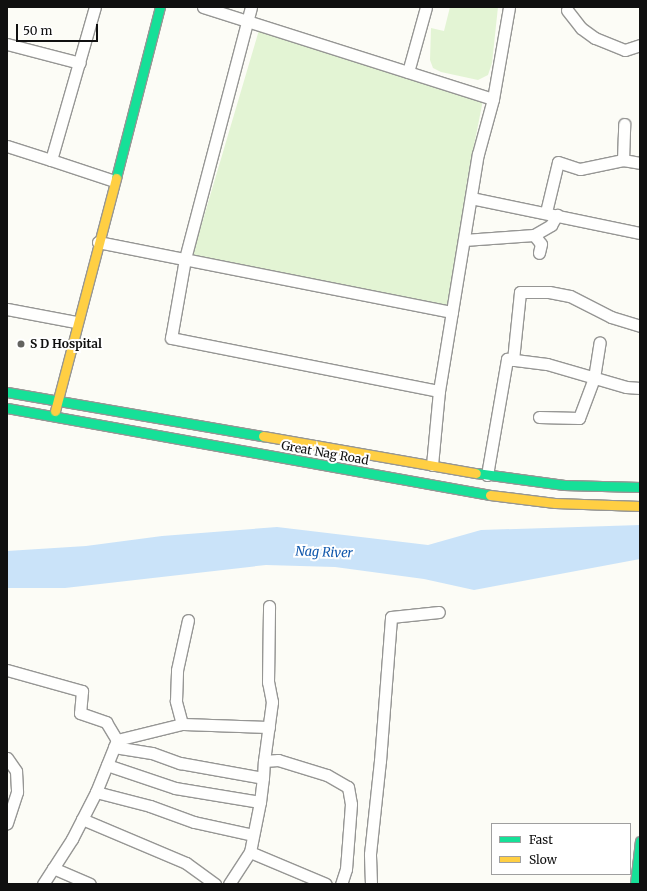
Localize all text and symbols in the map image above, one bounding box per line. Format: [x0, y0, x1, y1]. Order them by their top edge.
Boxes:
scale bar [18, 16, 100, 42]
text: 50 m [23, 23, 52, 38]
place label: S D Hospital [30, 337, 102, 351]
marker: S D Hospital [15, 338, 27, 350]
street label: Great Nag Road [280, 438, 370, 468]
water label: Nag River [295, 544, 353, 562]
legend [491, 823, 631, 875]
text: Fast [529, 832, 553, 847]
text: Slow [529, 852, 557, 867]

